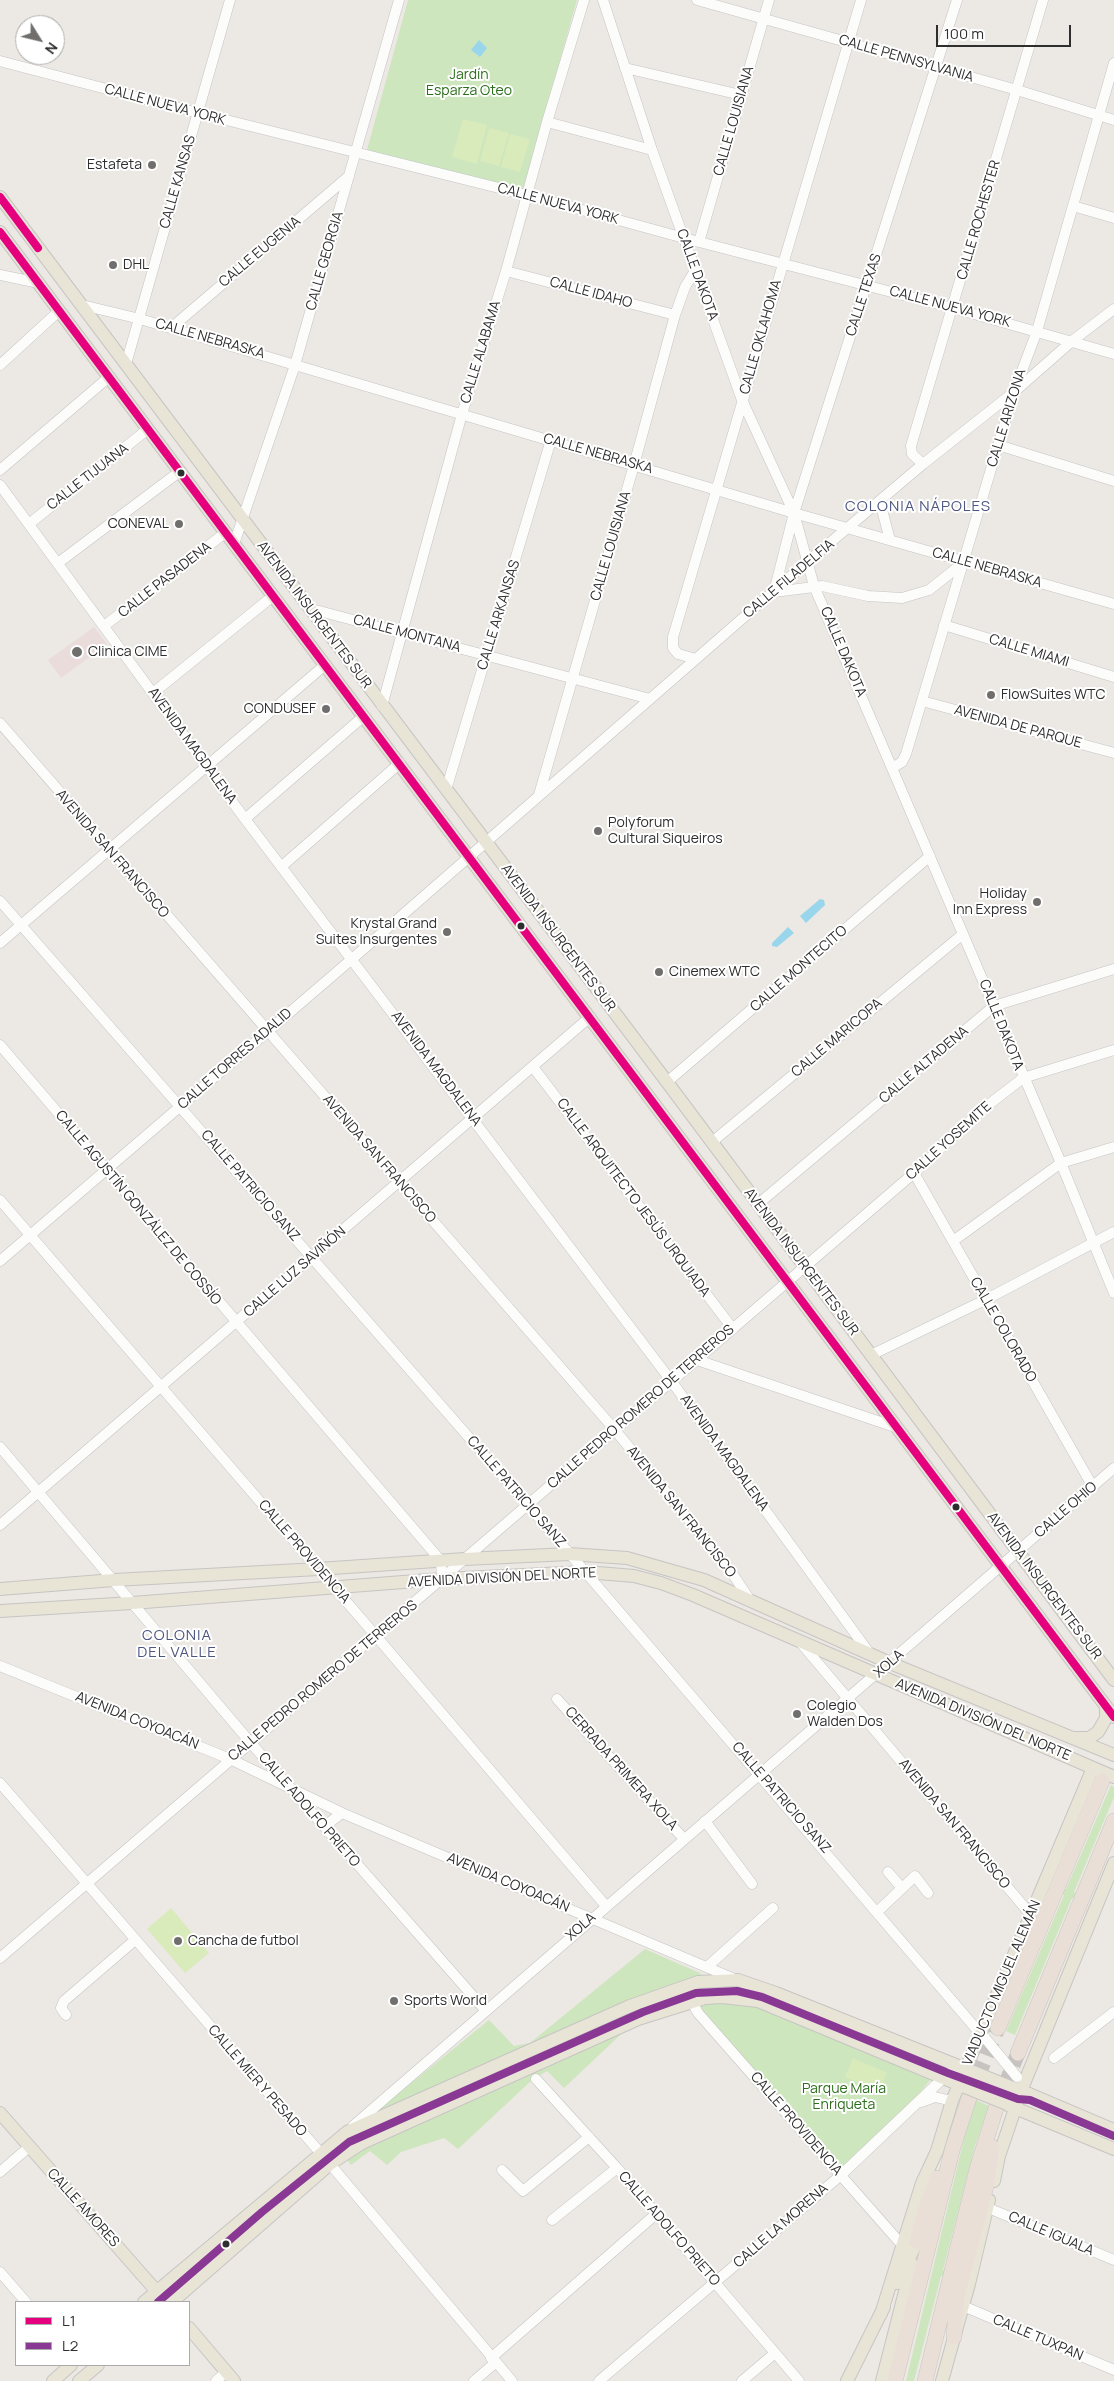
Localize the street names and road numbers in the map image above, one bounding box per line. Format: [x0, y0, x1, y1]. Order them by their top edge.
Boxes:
street label: CALLE PENNSYLVANIA [837, 32, 975, 86]
street label: CALLE LOUISIANA [710, 64, 758, 178]
street label: CALLE NUEVA YORK [103, 81, 227, 129]
street label: CALLE KANSAS [157, 133, 199, 231]
street label: CALLE ROCHESTER [954, 158, 1004, 282]
street label: CALLE NUEVA YORK [496, 180, 620, 228]
street label: CALLE GEORGIA [303, 210, 347, 312]
street label: CALLE EUGENIA [216, 213, 304, 291]
street label: CALLE DAKOTA [673, 227, 721, 323]
street label: CALLE TEXAS [843, 252, 885, 338]
street label: CALLE IDAHO [548, 274, 634, 312]
street label: CALLE OKLAHOMA [737, 278, 785, 396]
street label: CALLE NUEVA YORK [888, 283, 1012, 331]
street label: CALLE ALABAMA [457, 299, 505, 405]
street label: CALLE NEBRASKA [153, 315, 267, 363]
street label: CALLE ARIZONA [984, 367, 1030, 469]
street label: CALLE NEBRASKA [541, 430, 655, 478]
street label: CALLE TIJUANA [44, 440, 132, 514]
street label: CALLE LOUISIANA [587, 489, 635, 603]
street label: CALLE FILADELFIA [740, 536, 838, 622]
street label: CALLE PASADENA [115, 538, 215, 622]
street label: AVENIDA INSURGENTES SUR [253, 538, 375, 692]
street label: CALLE NEBRASKA [930, 544, 1044, 592]
street label: CALLE ARKANSAS [474, 558, 524, 672]
street label: CALLE DAKOTA [816, 604, 870, 700]
street label: CALLE MONTANA [351, 612, 463, 656]
street label: CALLE MIAMI [987, 631, 1071, 671]
street label: AVENIDA MAGDALENA [144, 685, 240, 807]
street label: AVENIDA DE PARQUE [952, 702, 1084, 752]
street label: AVENIDA SAN FRANCISCO [52, 787, 172, 921]
street label: AVENIDA INSURGENTES SUR [497, 861, 619, 1015]
street label: CALLE MONTECITO [747, 922, 851, 1016]
street label: CALLE DAKOTA [975, 977, 1027, 1073]
street label: CALLE MARICOPA [788, 995, 886, 1081]
street label: CALLE TORRES ADALID [175, 1005, 295, 1113]
street label: AVENIDA MAGDALENA [387, 1008, 485, 1130]
street label: CALLE ALTADENA [876, 1023, 972, 1107]
street label: AVENIDA SAN FRANCISCO [319, 1092, 439, 1226]
street label: CALLE ARQUITECTO JESÚS URQUIADA [553, 1095, 713, 1301]
street label: CALLE YOSEMITE [903, 1098, 995, 1184]
street label: CALLE AGUSTÍN GONZÁLEZ DE COSSÍO [52, 1107, 224, 1309]
street label: CALLE PATRICIO SANZ [197, 1127, 303, 1245]
street label: AVENIDA INSURGENTES SUR [740, 1185, 862, 1339]
street label: CALLE LUZ SAVIÑÓN [241, 1223, 349, 1321]
street label: CALLE COLORADO [966, 1275, 1040, 1385]
street label: CALLE PEDRO ROMERO DE TERREROS [544, 1321, 738, 1493]
street label: AVENIDA MAGDALENA [676, 1392, 772, 1514]
street label: CALLE PATRICIO SANZ [463, 1433, 569, 1551]
street label: AVENIDA SAN FRANCISCO [623, 1443, 739, 1581]
street label: CALLE OHIO [1032, 1478, 1100, 1542]
street label: CALLE PROVIDENCIA [255, 1497, 353, 1607]
street label: AVENIDA INSURGENTES SUR [983, 1509, 1105, 1663]
street label: AVENIDA DIVISIÓN DEL NORTE [407, 1565, 597, 1591]
street label: CALLE PEDRO ROMERO DE TERREROS [225, 1597, 421, 1765]
street label: XOLA [871, 1646, 907, 1682]
street label: AVENIDA DIVISIÓN DEL NORTE [893, 1675, 1073, 1765]
street label: AVENIDA COYOACÁN [73, 1689, 201, 1753]
street label: CERRADA PRIMERA XOLA [561, 1704, 681, 1834]
street label: CALLE PATRICIO SANZ [728, 1739, 834, 1857]
street label: CALLE ADOLFO PRIETO [255, 1749, 363, 1871]
street label: AVENIDA SAN FRANCISCO [895, 1756, 1013, 1892]
street label: AVENIDA COYOACÁN [444, 1850, 572, 1916]
street label: VIADUCTO MIGUEL ALEMÁN [959, 1898, 1045, 2068]
street label: XOLA [563, 1909, 599, 1945]
street label: CALLE MIER Y PESADO [204, 2022, 310, 2140]
street label: CALLE PROVIDENCIA [747, 2069, 845, 2179]
street label: CALLE AMORES [43, 2165, 123, 2251]
street label: CALLE ADOLFO PRIETO [615, 2168, 723, 2290]
street label: CALLE LA MORENA [730, 2180, 832, 2272]
street label: CALLE IGUALA [1006, 2208, 1096, 2260]
street label: CALLE TUXPAN [990, 2311, 1086, 2365]

